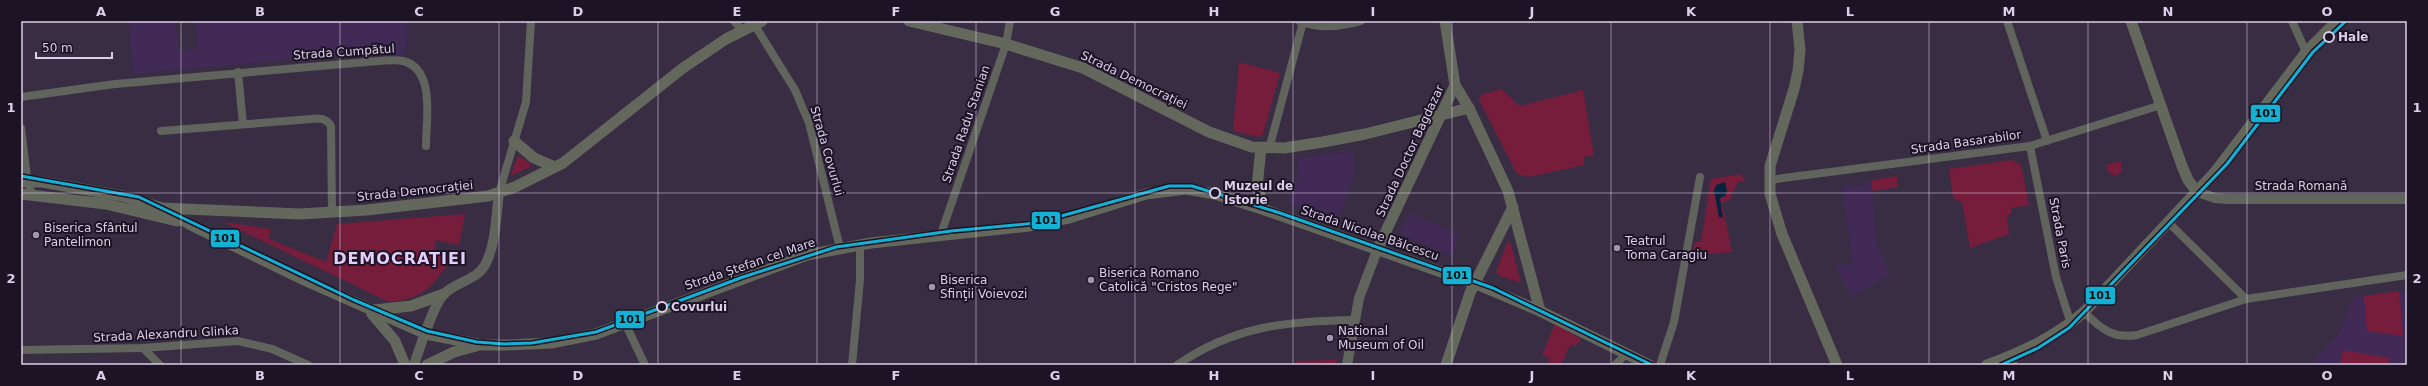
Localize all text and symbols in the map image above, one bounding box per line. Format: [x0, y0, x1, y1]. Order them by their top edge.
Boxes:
text: A [96, 4, 106, 19]
text: B [255, 4, 265, 19]
text: C [414, 4, 424, 19]
text: D [573, 4, 584, 19]
text: E [733, 4, 741, 19]
text: F [892, 4, 900, 19]
text: G [1050, 4, 1060, 19]
text: H [1209, 4, 1219, 19]
text: I [1371, 4, 1375, 19]
text: J [1529, 4, 1534, 19]
text: K [1686, 4, 1697, 19]
text: L [1846, 4, 1854, 19]
text: M [2003, 4, 2015, 19]
text: N [2163, 4, 2173, 19]
text: O [2321, 4, 2333, 19]
place label: Hale [2338, 30, 2368, 44]
marker: Hale [2323, 31, 2335, 43]
scale bar [36, 34, 112, 60]
text: 50 m [42, 41, 73, 55]
street label: Strada Cumpătul [293, 41, 395, 63]
street label: Strada Democrației [1078, 48, 1190, 112]
street label: Strada Radu Stanian [939, 63, 993, 185]
street label: Strada Doctor Bagdazar [1373, 83, 1447, 219]
text: 1 [6, 100, 16, 115]
text: 1 [2412, 100, 2422, 115]
street label: Strada Covurlui [807, 104, 847, 198]
line badge: 101 [2250, 104, 2281, 123]
text: 101 [2255, 107, 2277, 120]
street label: Strada Basarabilor [1910, 127, 2022, 157]
street label: Strada Democrației [356, 178, 474, 204]
place label: Muzeul de Istorie [1224, 179, 1293, 207]
street label: Strada Romană [2255, 179, 2347, 193]
marker: Muzeul de Istorie [1209, 187, 1221, 199]
street label: Strada Paris [2046, 196, 2074, 270]
street label: Strada Nicolae Bălcescu [1299, 203, 1441, 263]
line badge: 101 [1031, 211, 1061, 230]
text: 101 [1035, 214, 1057, 227]
place label: Biserica Sfântul Pantelimon [44, 221, 138, 249]
line badge: 101 [210, 229, 240, 248]
marker: Biserica Sfântul Pantelimon [31, 230, 41, 240]
text: 101 [214, 232, 236, 245]
place label: Teatrul Toma Caragiu [1624, 234, 1707, 262]
street label: Strada Ștefan cel Mare [683, 235, 817, 293]
marker: Teatrul Toma Caragiu [1612, 243, 1622, 253]
district label: DEMOCRAŢIEI [333, 249, 467, 268]
place label: Biserica Romano Catolică "Cristos Rege" [1099, 266, 1237, 294]
line badge: 101 [1442, 266, 1472, 285]
text: 101 [1446, 269, 1468, 282]
text: 2 [6, 271, 16, 286]
text: 2 [2412, 271, 2422, 286]
place label: Biserica Sfinţii Voievozi [940, 273, 1027, 301]
marker: Biserica Romano Catolică "Cristos Rege" [1086, 275, 1096, 285]
marker: Biserica Sfinţii Voievozi [927, 282, 937, 292]
line badge: 101 [2085, 286, 2116, 305]
text: 101 [2089, 289, 2111, 302]
place label: Covurlui [671, 300, 727, 314]
marker: Covurlui [656, 301, 668, 313]
line badge: 101 [615, 310, 645, 329]
text: 101 [619, 313, 641, 326]
street label: Strada Alexandru Glinka [93, 323, 239, 345]
place label: National Museum of Oil [1338, 324, 1424, 352]
marker: National Museum of Oil [1325, 333, 1335, 343]
text: A [96, 368, 106, 383]
text: B [255, 368, 265, 383]
text: C [414, 368, 424, 383]
text: D [573, 368, 584, 383]
text: E [733, 368, 741, 383]
text: F [892, 368, 900, 383]
text: G [1050, 368, 1060, 383]
text: H [1209, 368, 1219, 383]
text: I [1371, 368, 1375, 383]
text: J [1529, 368, 1534, 383]
text: K [1686, 368, 1697, 383]
text: L [1846, 368, 1854, 383]
text: M [2003, 368, 2015, 383]
text: N [2163, 368, 2173, 383]
text: O [2321, 368, 2333, 383]

